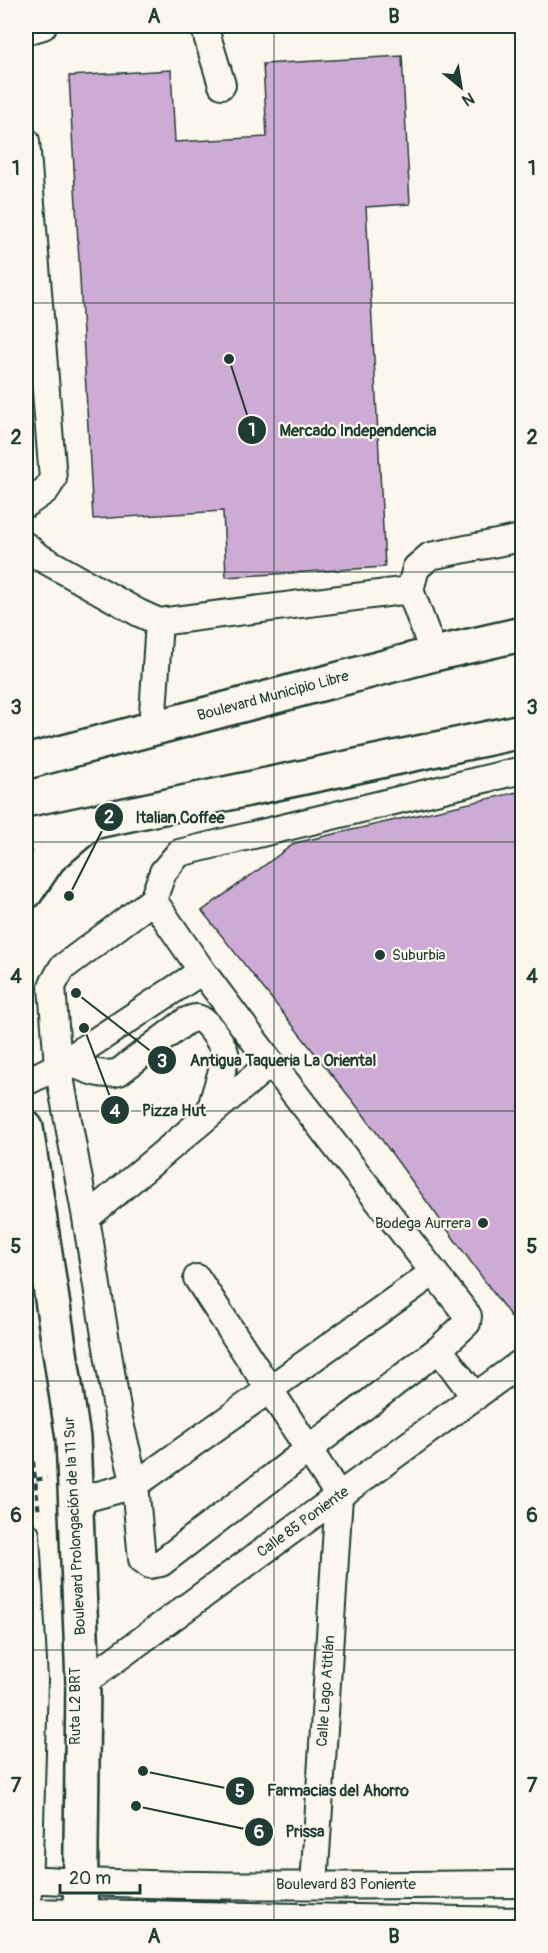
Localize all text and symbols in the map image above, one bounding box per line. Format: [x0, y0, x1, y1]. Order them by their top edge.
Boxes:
text: A [148, 4, 161, 29]
text: B [388, 4, 400, 29]
north arrow [431, 57, 491, 117]
text: N [458, 88, 478, 111]
text: 1 [12, 156, 20, 181]
text: 1 [528, 156, 536, 181]
callout: Mercado Independencia [237, 413, 448, 447]
text: 1 [248, 419, 256, 442]
text: Mercado Independencia [280, 421, 437, 441]
text: 2 [10, 425, 22, 450]
text: 2 [526, 425, 538, 450]
street label: Boulevard Municipio Libre [195, 666, 351, 725]
text: 3 [10, 695, 22, 720]
text: 3 [526, 695, 538, 720]
callout: Italian Coffee [94, 800, 237, 834]
text: 2 [104, 806, 114, 829]
text: Italian Coffee [135, 808, 226, 828]
place label: Suburbia [392, 946, 446, 965]
marker: Suburbia [373, 948, 387, 962]
text: 4 [10, 964, 22, 989]
text: 4 [526, 964, 538, 989]
callout: Antigua Taqueria La Oriental [147, 1043, 388, 1077]
text: 3 [157, 1050, 167, 1073]
text: Antigua Taqueria La Oriental [190, 1051, 377, 1071]
callout: Pizza Hut [100, 1093, 218, 1127]
text: 4 [110, 1100, 121, 1123]
text: Pizza Hut [142, 1101, 206, 1121]
place label: Bodega Aurrera [375, 1214, 471, 1233]
marker: Bodega Aurrera [476, 1216, 490, 1230]
text: 5 [11, 1234, 22, 1259]
text: 5 [527, 1234, 538, 1259]
street label: Boulevard Prolongación de la 11 Sur [60, 1416, 90, 1636]
street label: Calle 85 Poniente [253, 1482, 353, 1562]
text: 6 [10, 1503, 22, 1528]
text: 6 [526, 1503, 538, 1528]
street label: Calle Lago Atitlán [313, 1635, 339, 1747]
street label: Ruta L2 BRT [66, 1667, 85, 1745]
text: 7 [11, 1773, 22, 1798]
text: 7 [527, 1773, 538, 1798]
callout: Farmacias del Ahorro [225, 1774, 421, 1808]
text: 5 [235, 1780, 245, 1803]
text: Farmacias del Ahorro [267, 1781, 409, 1801]
callout: Prissa [244, 1815, 336, 1849]
text: 6 [254, 1821, 264, 1844]
text: Prissa [286, 1822, 325, 1842]
scale bar [60, 1857, 140, 1895]
text: 20 m [69, 1867, 111, 1890]
street label: Boulevard 83 Poniente [276, 1875, 417, 1894]
text: A [148, 1924, 161, 1949]
text: B [388, 1924, 400, 1949]

